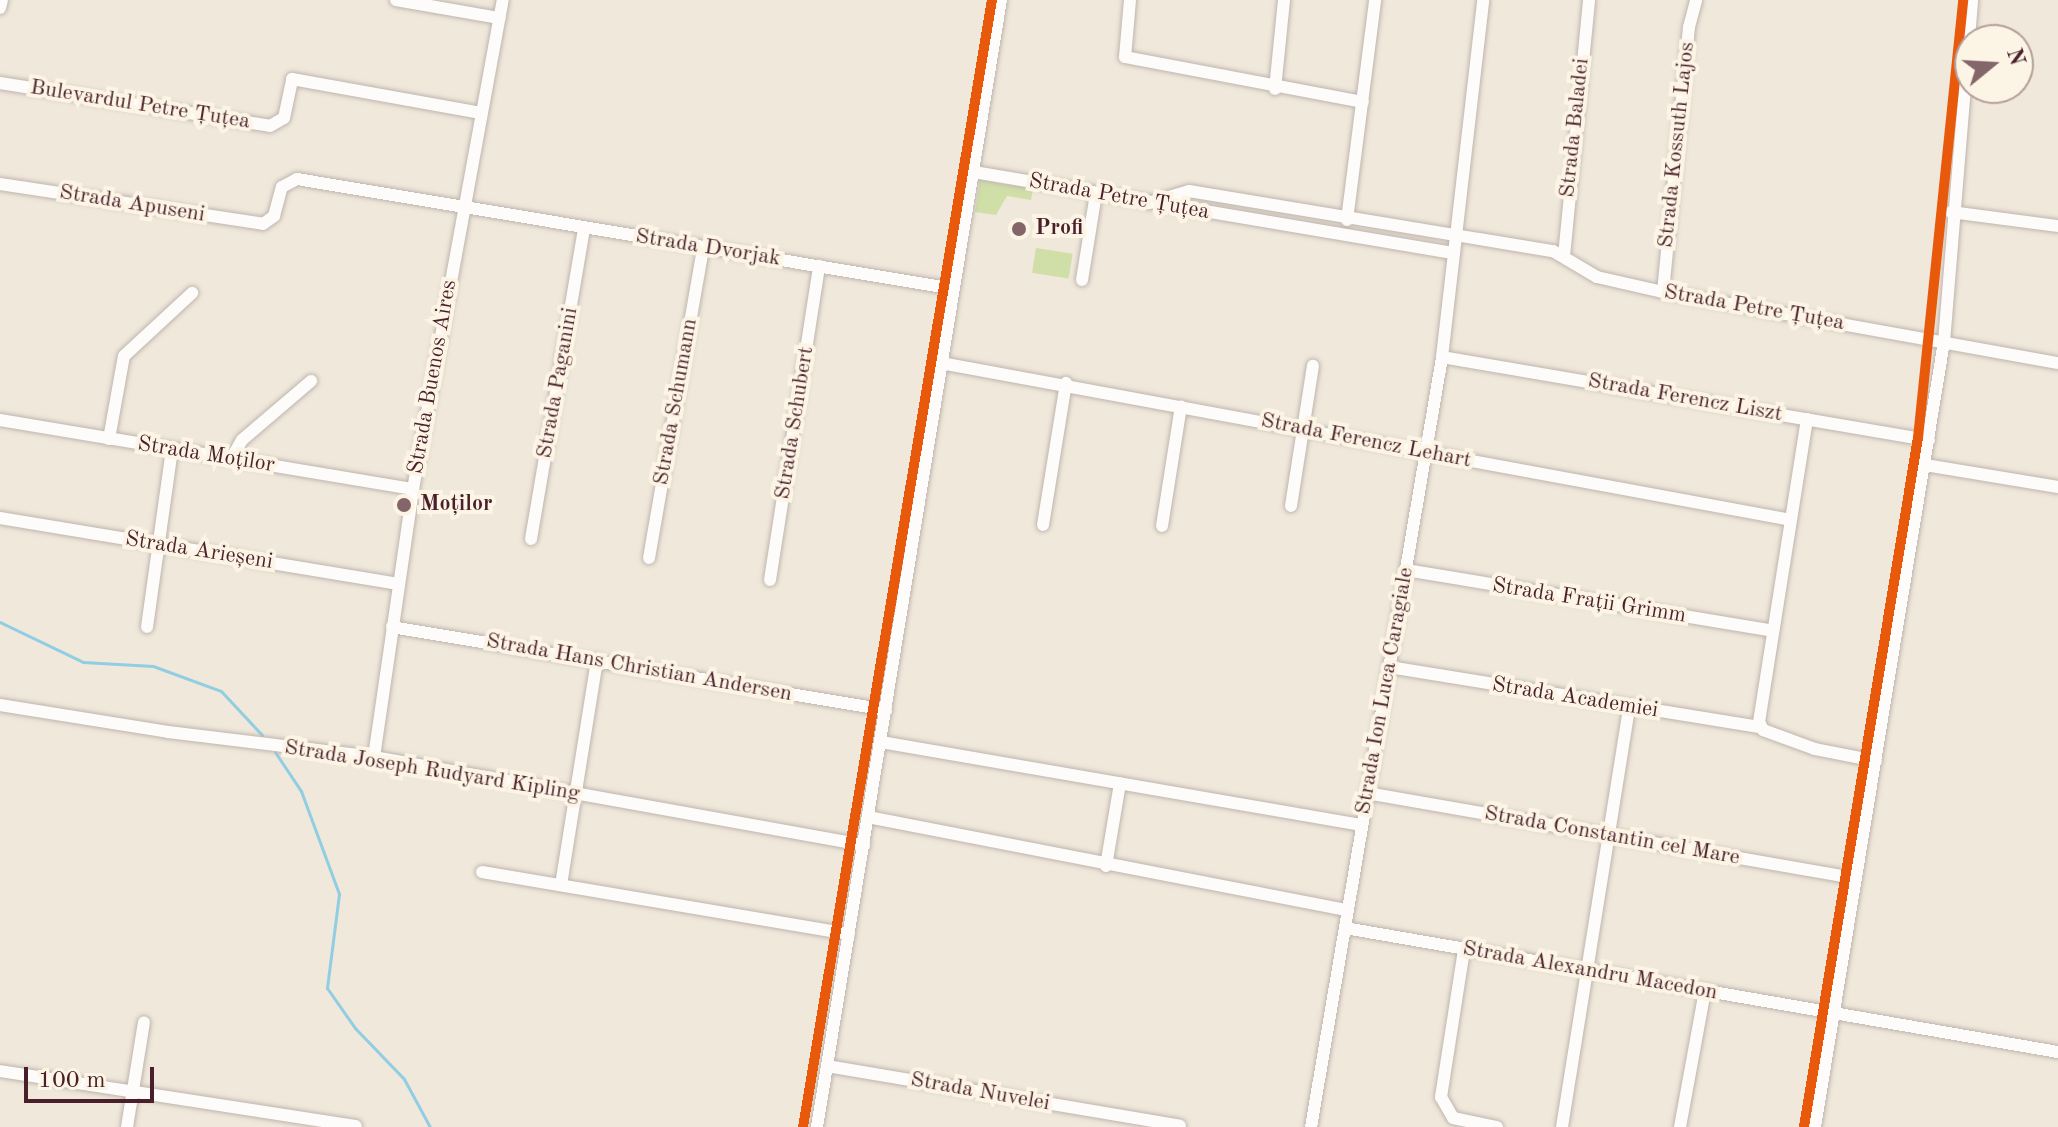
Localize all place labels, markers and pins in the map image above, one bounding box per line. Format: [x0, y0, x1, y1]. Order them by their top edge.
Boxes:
place label: Profi [1035, 216, 1083, 242]
marker: Profi [1010, 220, 1028, 238]
place label: Moților [420, 492, 493, 518]
marker: Moților [395, 496, 413, 514]

